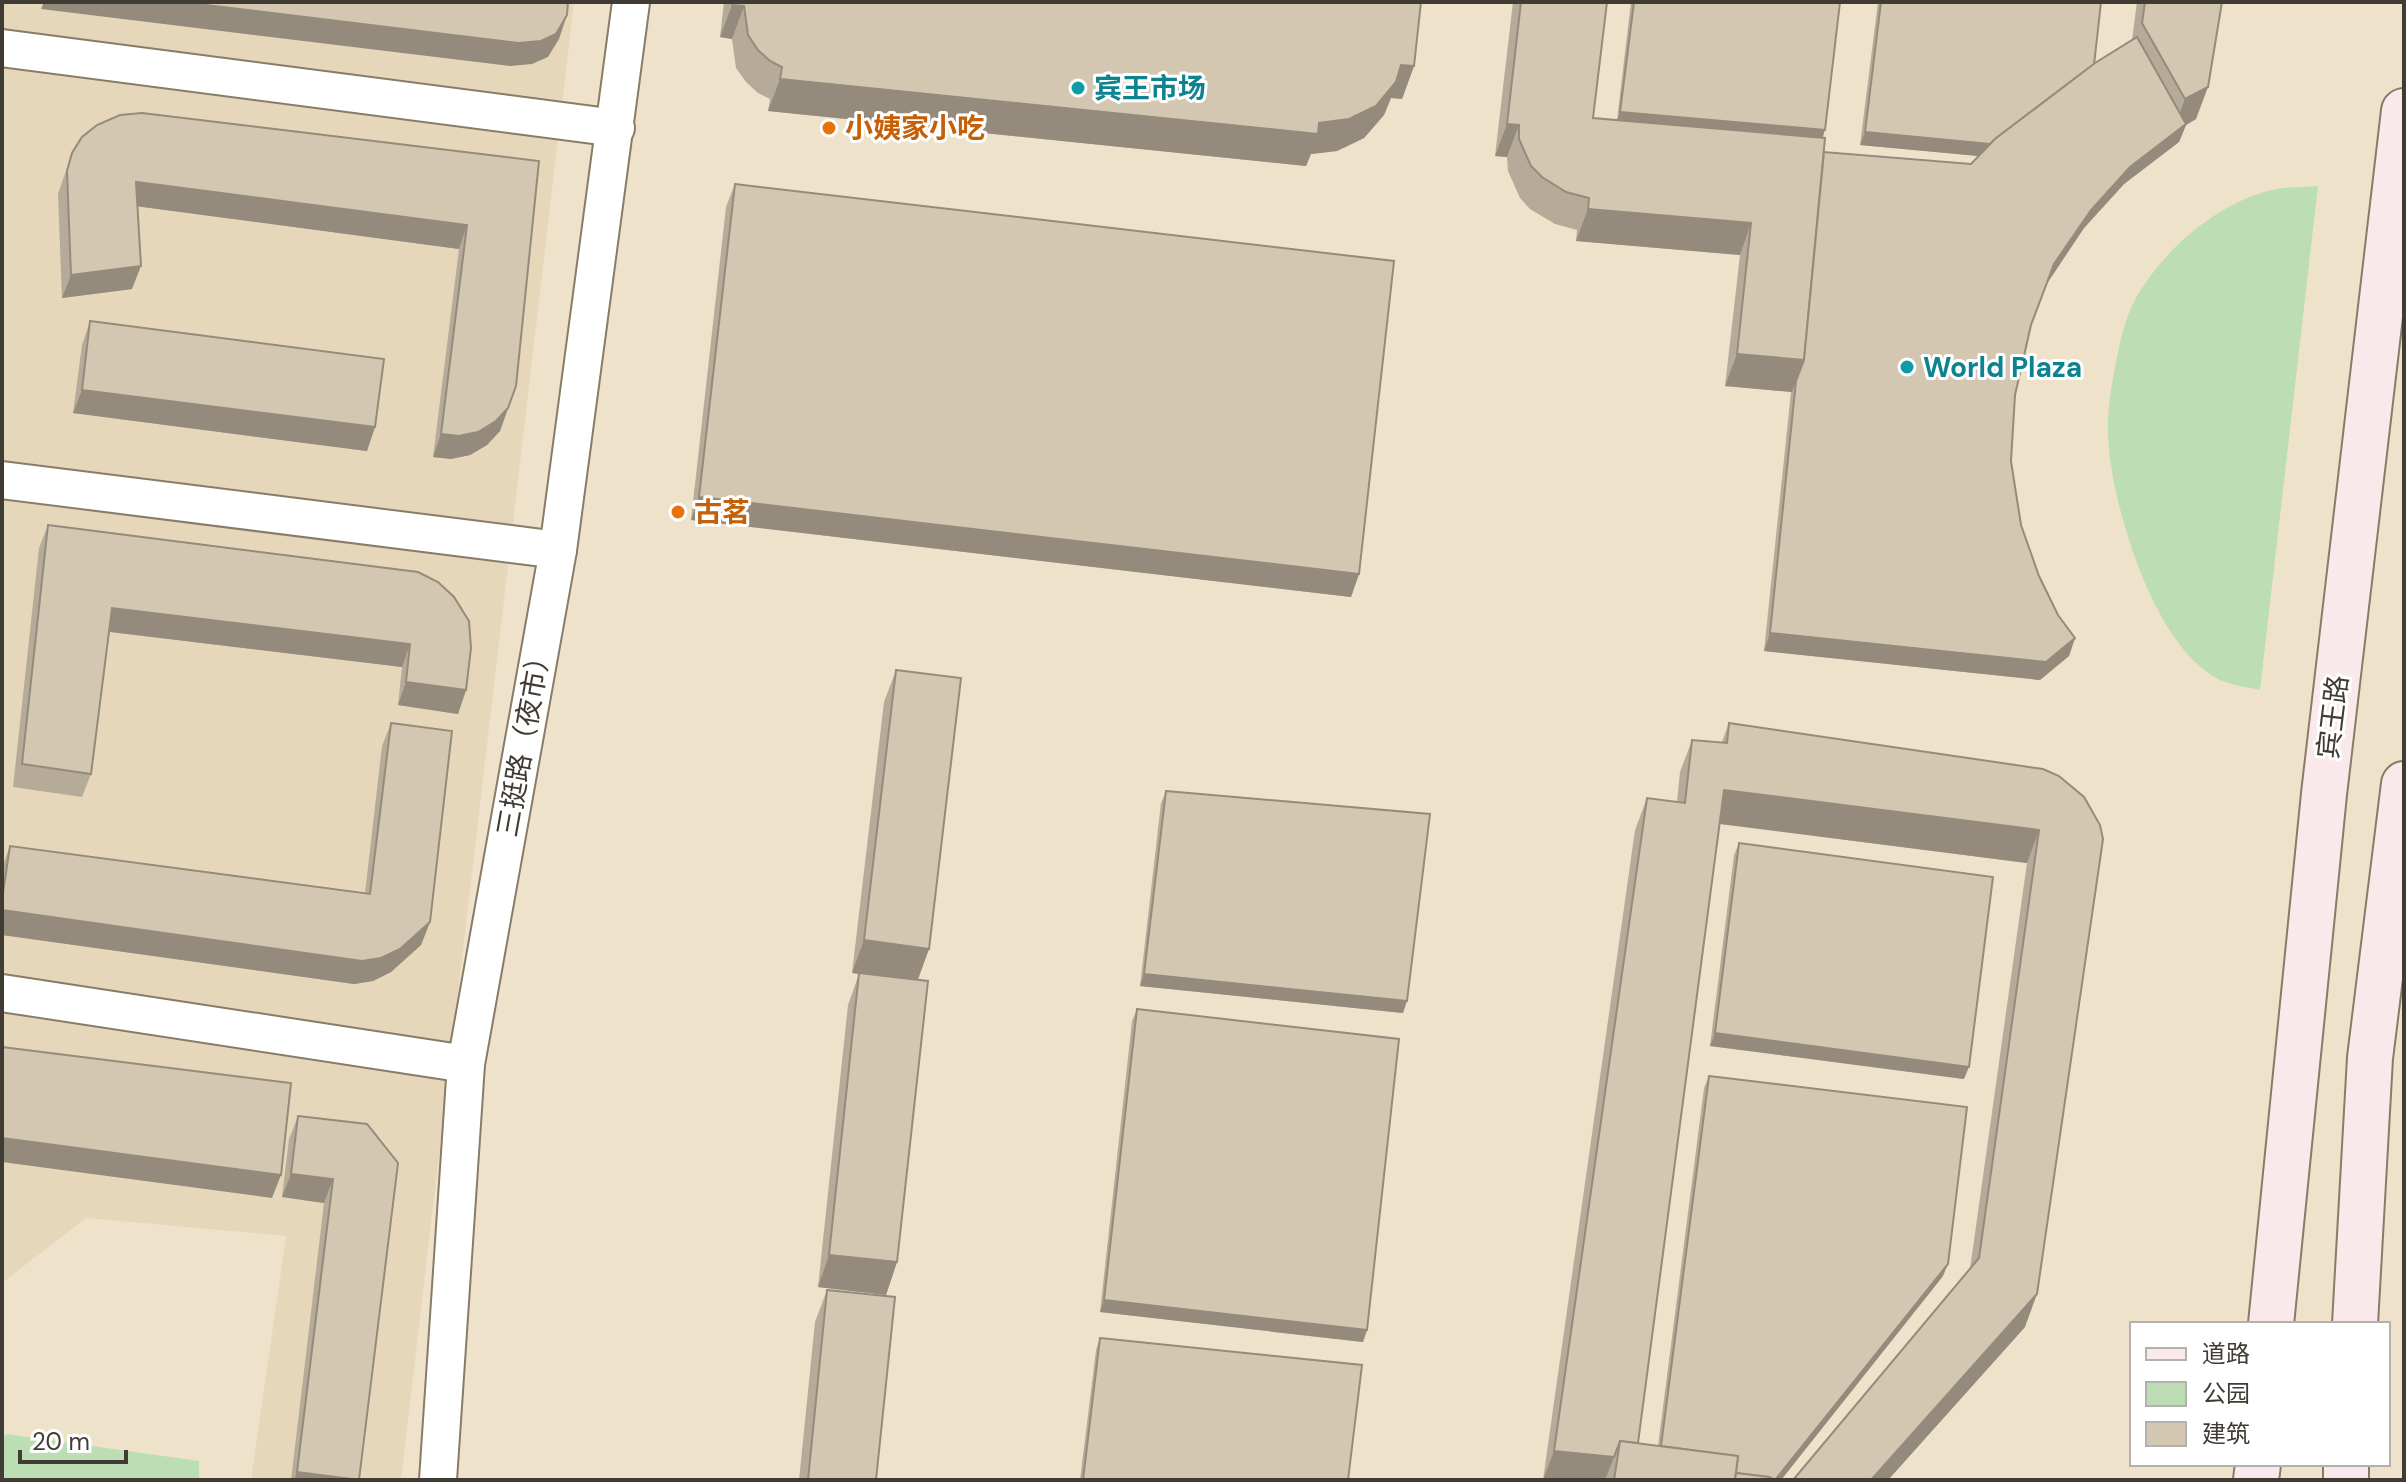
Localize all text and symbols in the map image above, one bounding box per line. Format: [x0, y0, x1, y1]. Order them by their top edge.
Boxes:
place label: 宾王市场 [1094, 70, 1206, 107]
marker: 宾王市场 [1069, 79, 1087, 97]
place label: 小姨家小吃 [845, 110, 985, 147]
marker: 小姨家小吃 [820, 119, 838, 137]
place label: World Plaza [1923, 349, 2082, 386]
marker: World Plaza [1898, 358, 1916, 376]
place label: 古茗 [694, 494, 750, 531]
marker: 古茗 [669, 503, 687, 521]
street label: 三挺路（夜市） [489, 640, 559, 840]
street label: 宾王路 [2310, 673, 2356, 761]
legend [2130, 1322, 2390, 1466]
text: 道路 [2202, 1338, 2250, 1369]
text: 公园 [2202, 1378, 2250, 1409]
scale bar [20, 1414, 126, 1464]
text: 建筑 [2202, 1418, 2250, 1449]
text: 20 m [32, 1426, 90, 1457]

